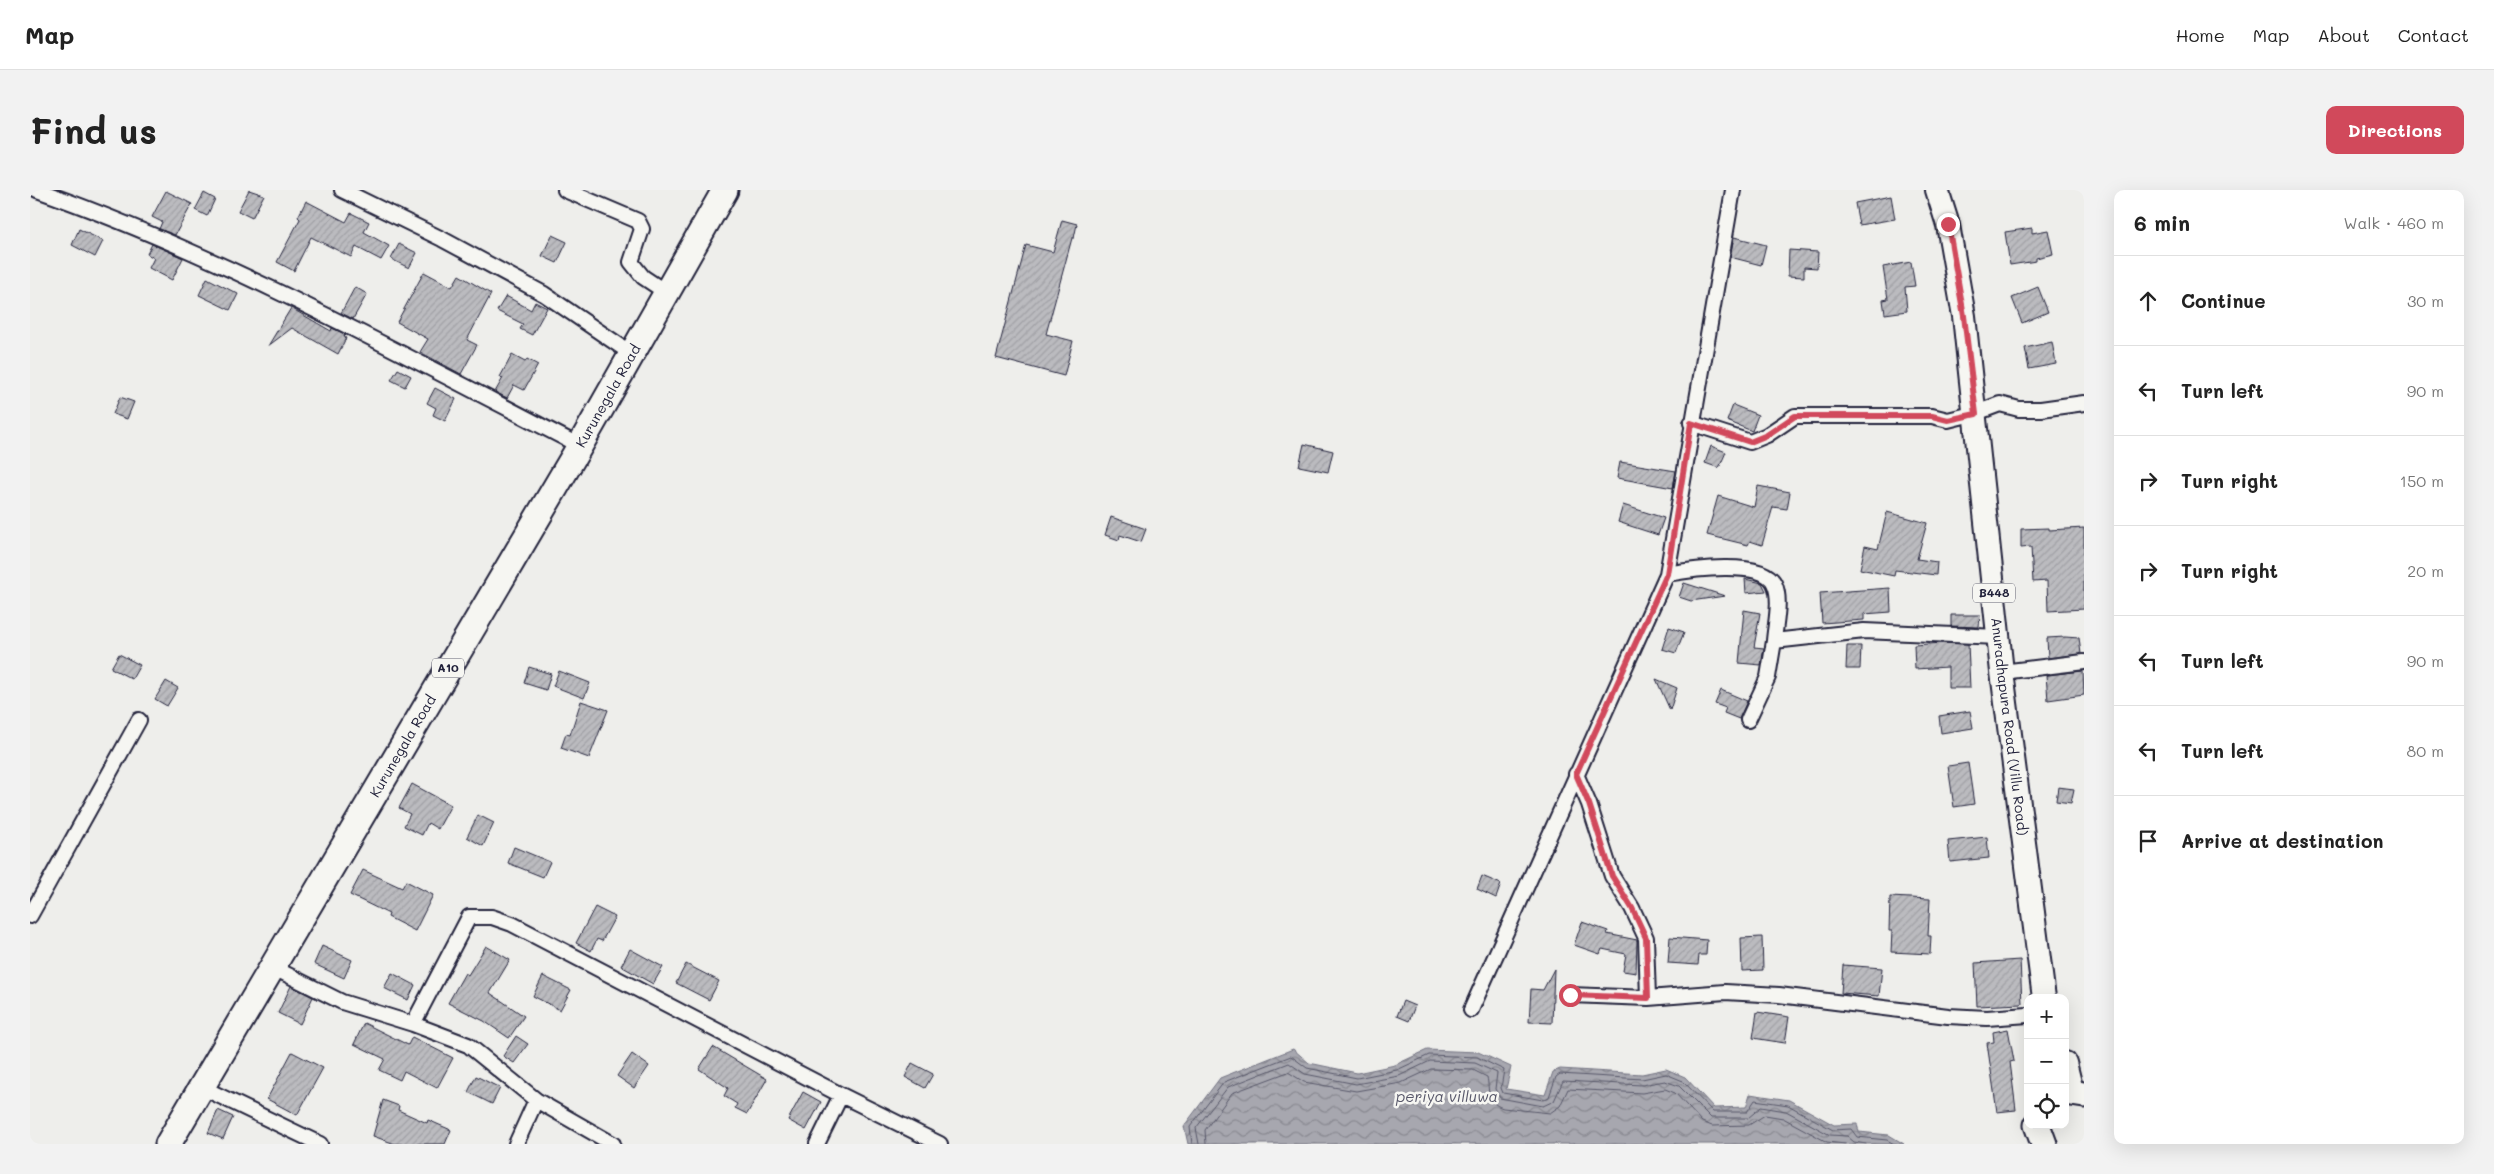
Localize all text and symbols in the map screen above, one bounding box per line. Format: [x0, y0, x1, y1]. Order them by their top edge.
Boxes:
text: Map [25, 19, 74, 50]
text: Home [2176, 23, 2225, 47]
text: Map [2253, 23, 2289, 47]
text: About [2317, 23, 2370, 47]
text: Contact [2398, 23, 2469, 47]
button: Directions [2326, 106, 2464, 154]
text: Find us [30, 107, 157, 153]
text: 6 min [2134, 209, 2190, 236]
text: Walk · 460 m [2343, 212, 2444, 233]
route end [1937, 213, 1960, 236]
icon: ahead [2134, 287, 2162, 315]
text: Continue [2181, 288, 2266, 313]
text: 30 m [2407, 290, 2444, 311]
street label: Kurunegala Road [571, 340, 645, 451]
icon: left [2134, 377, 2162, 405]
text: Turn left [2181, 378, 2264, 403]
text: 90 m [2407, 380, 2444, 401]
icon: right [2134, 467, 2162, 495]
text: Turn right [2181, 468, 2278, 493]
text: 150 m [2400, 470, 2444, 491]
icon: right [2134, 557, 2162, 585]
text: Turn right [2181, 558, 2278, 583]
text: 20 m [2407, 560, 2444, 581]
road number: B448 [1973, 583, 2015, 602]
street label: Anuradhapura Road (Villu Road) [1987, 616, 2033, 837]
icon: left [2134, 647, 2162, 675]
text: Turn left [2181, 648, 2264, 673]
text: 90 m [2407, 650, 2444, 671]
road number: A10 [432, 658, 464, 678]
street label: Kurunegala Road [365, 691, 440, 801]
icon: left [2134, 737, 2162, 765]
text: Turn left [2181, 738, 2264, 763]
text: 80 m [2407, 740, 2444, 761]
icon: arrive [2134, 827, 2162, 855]
text: Arrive at destination [2181, 828, 2384, 853]
route start [1559, 984, 1582, 1007]
map controls [2024, 994, 2069, 1129]
button: + [2024, 994, 2069, 1039]
button: − [2024, 1039, 2069, 1084]
button: locate [2024, 1084, 2069, 1129]
water label: periya villuwa [1395, 1086, 1498, 1106]

